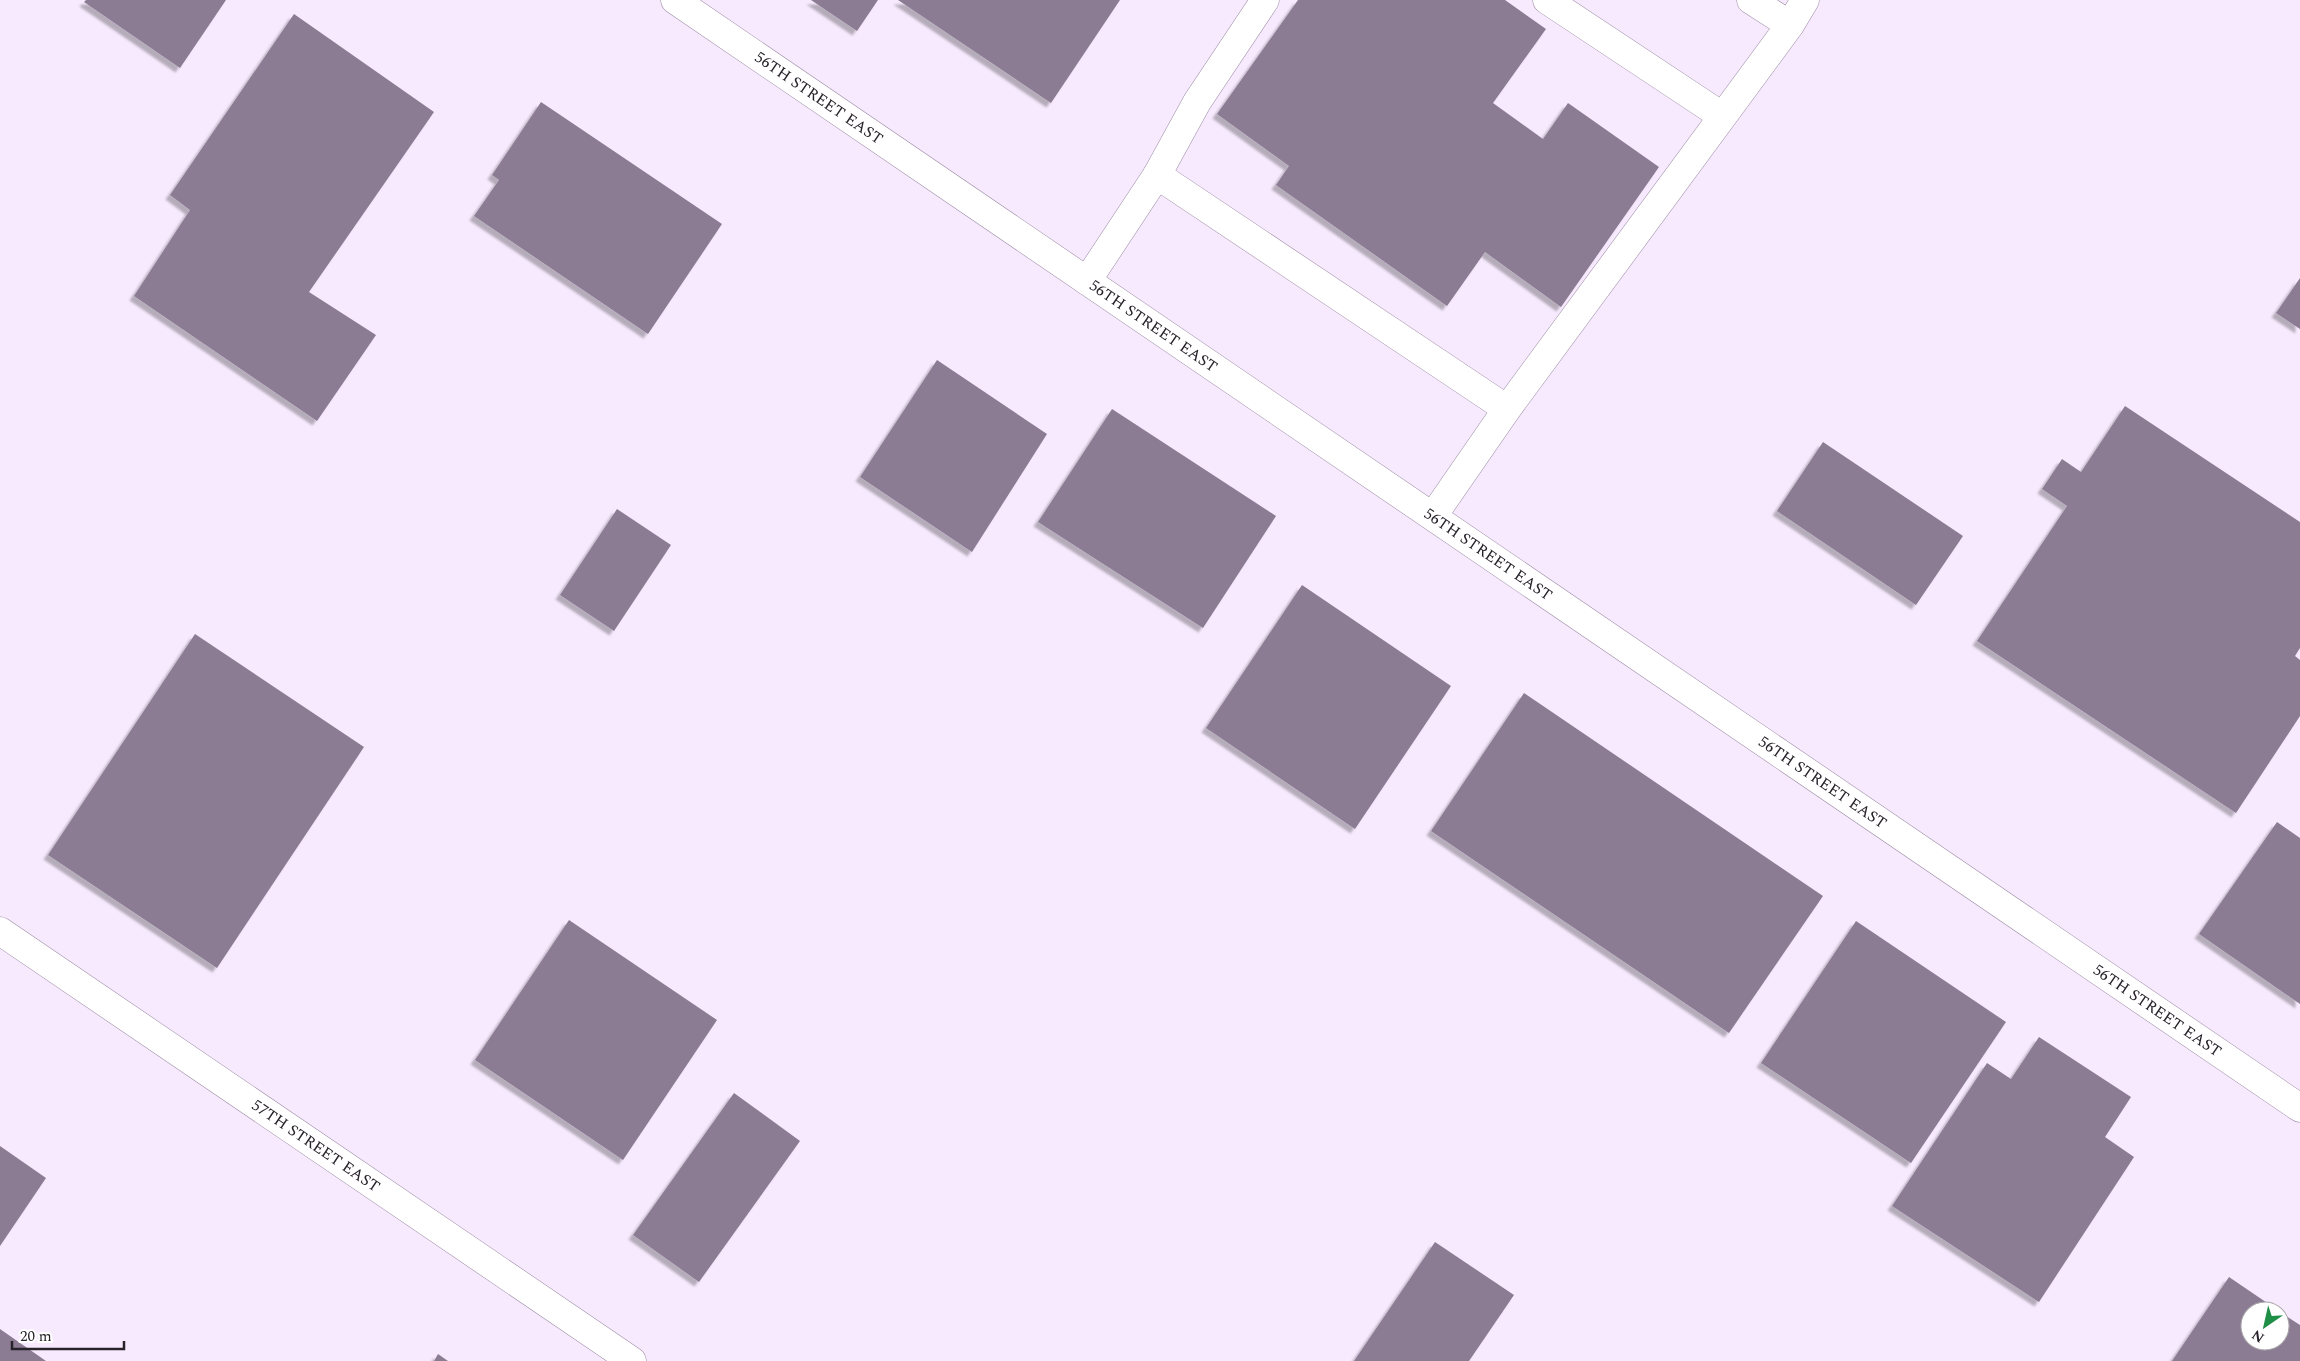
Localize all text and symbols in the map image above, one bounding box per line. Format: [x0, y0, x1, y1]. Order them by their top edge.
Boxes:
street label: 56TH STREET EAST [750, 46, 888, 151]
street label: 56TH STREET EAST [1084, 274, 1223, 379]
street label: 56TH STREET EAST [1419, 502, 1557, 607]
street label: 56TH STREET EAST [1753, 730, 1892, 835]
street label: 56TH STREET EAST [2088, 958, 2227, 1063]
street label: 57TH STREET EAST [247, 1093, 385, 1198]
north arrow [2240, 1301, 2290, 1351]
scale bar [12, 1318, 125, 1350]
text: N [2247, 1324, 2269, 1348]
text: 20 m [20, 1325, 52, 1348]

